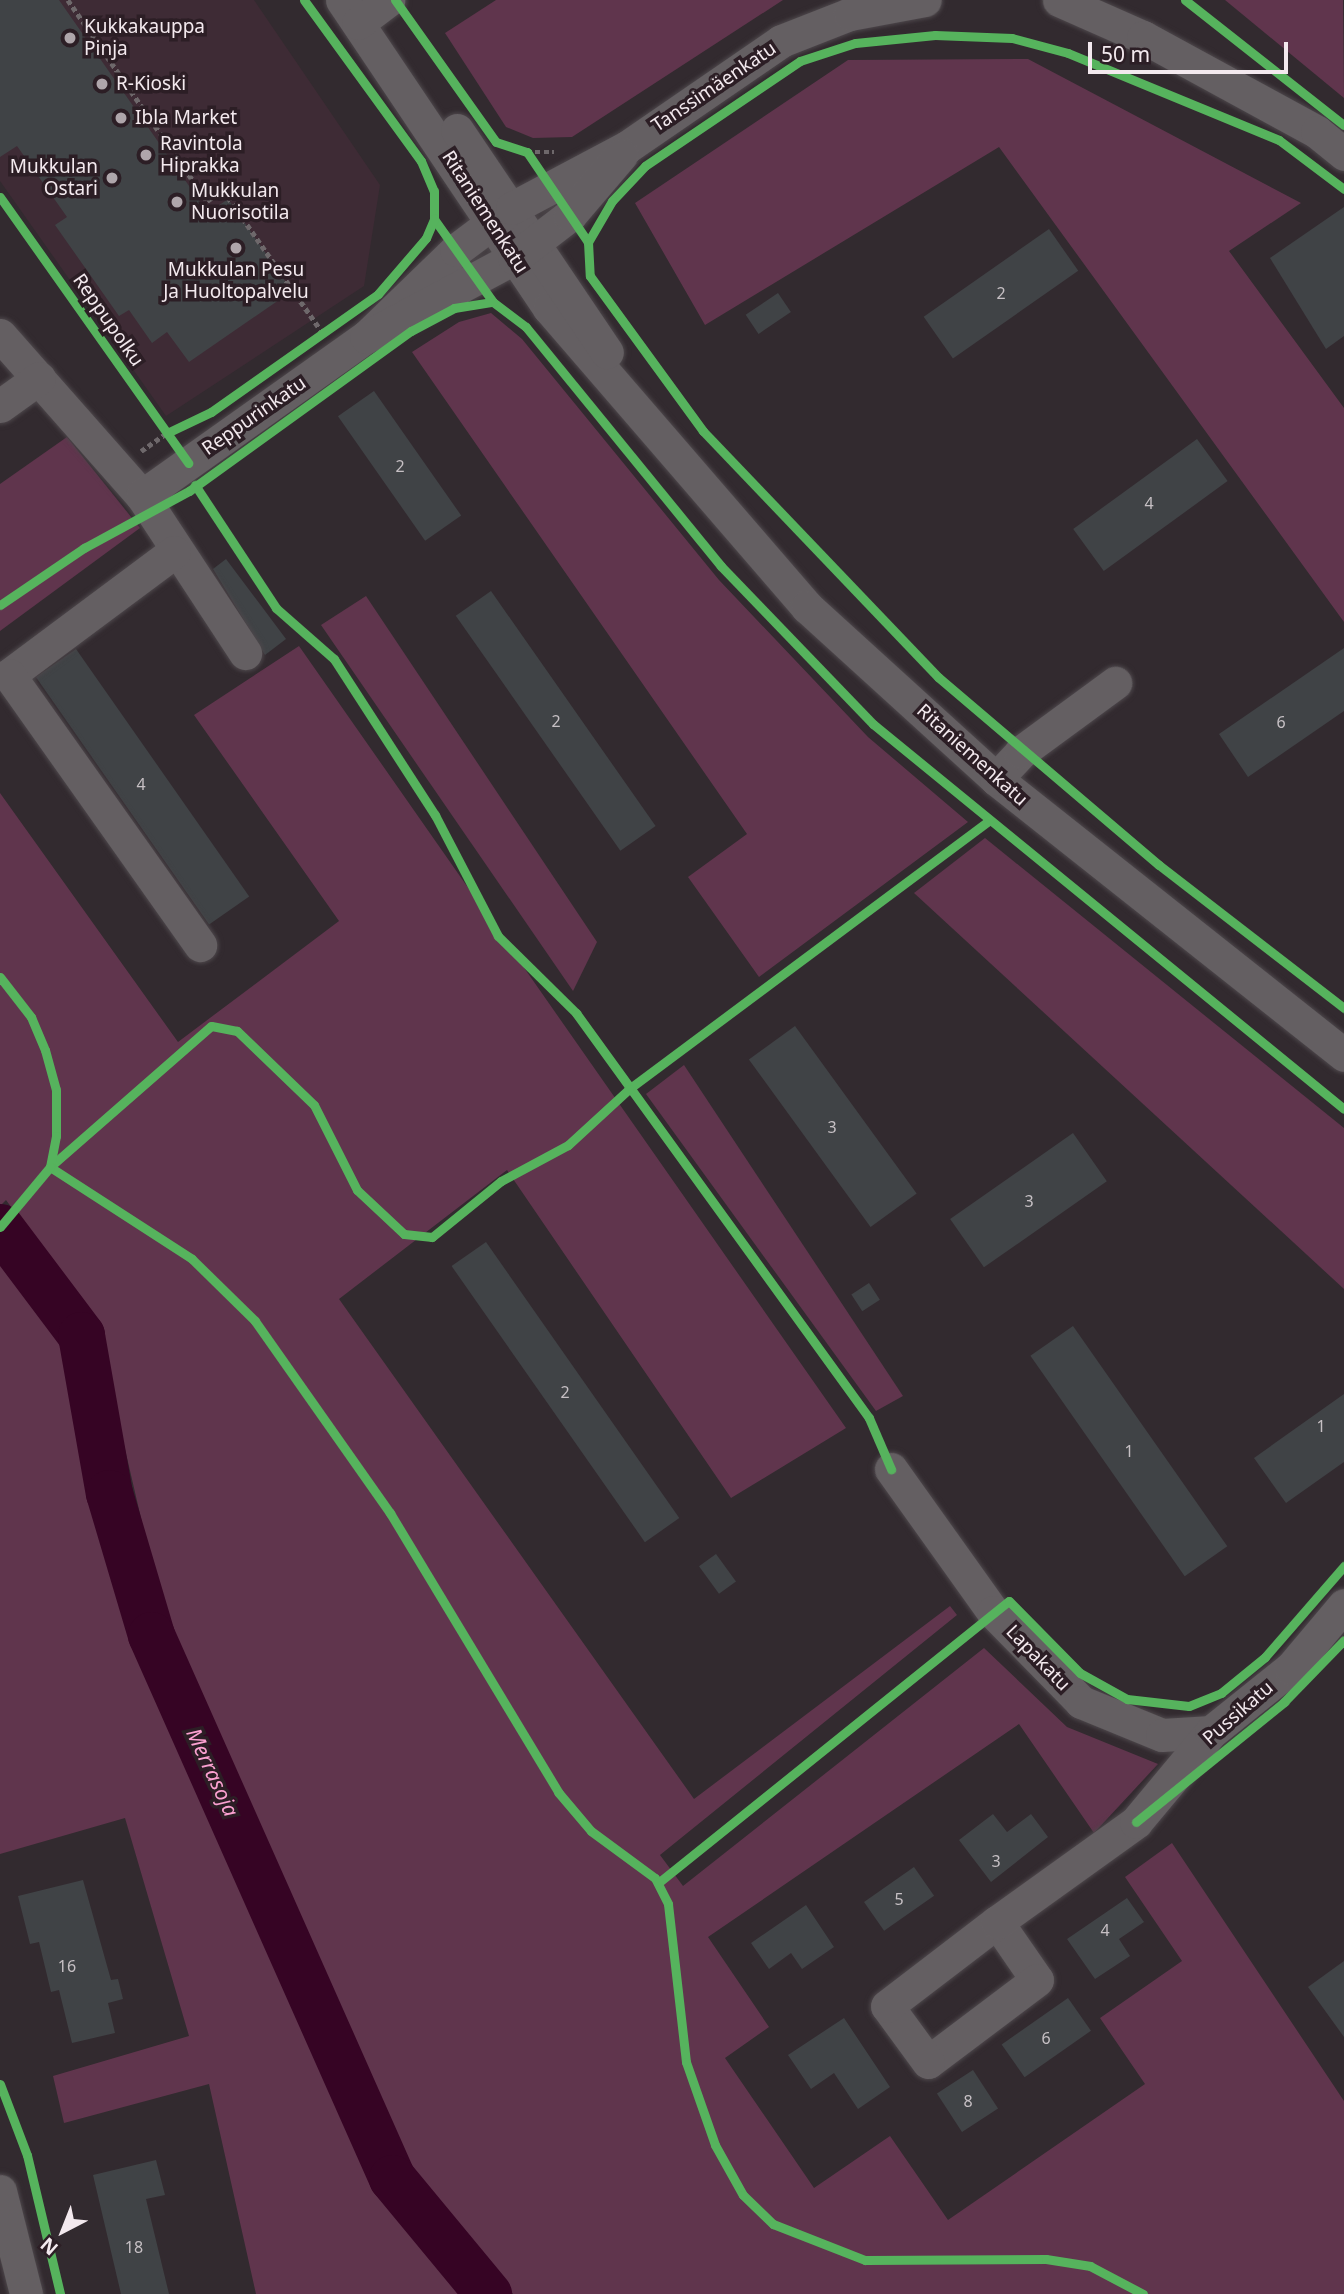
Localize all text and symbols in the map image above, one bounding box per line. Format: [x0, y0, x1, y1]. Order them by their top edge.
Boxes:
place label: Kukkakauppa Pinja [84, 16, 205, 60]
scale bar [1092, 28, 1292, 72]
marker: Kukkakauppa Pinja [62, 30, 78, 46]
street label: Tanssimäenkatu [648, 37, 780, 137]
text: 50 m [1101, 40, 1150, 68]
place label: R-Kioski [116, 73, 186, 95]
marker: R-Kioski [94, 76, 110, 92]
place label: Ibla Market [135, 107, 237, 129]
marker: Ibla Market [113, 110, 129, 126]
place label: Ravintola Hiprakka [160, 133, 243, 177]
marker: Ravintola Hiprakka [138, 147, 154, 163]
street label: Ritaniemenkatu [437, 147, 533, 277]
place label: Mukkulan Ostari [10, 156, 98, 200]
marker: Mukkulan Ostari [104, 170, 120, 186]
place label: Mukkulan Nuorisotila [191, 180, 289, 224]
marker: Mukkulan Nuorisotila [169, 194, 185, 210]
marker: Mukkulan Pesu Ja Huoltopalvelu [228, 240, 244, 256]
place label: Mukkulan Pesu Ja Huoltopalvelu [163, 259, 309, 303]
street label: Reppupolku [68, 269, 148, 371]
house number: 2 [996, 283, 1006, 303]
street label: Reppurinkatu [198, 372, 310, 460]
house number: 2 [395, 456, 405, 476]
house number: 4 [1144, 493, 1154, 513]
street label: Ritaniemenkatu [912, 699, 1032, 811]
house number: 2 [551, 711, 561, 731]
house number: 6 [1276, 712, 1286, 732]
house number: 4 [136, 774, 146, 794]
house number: 3 [827, 1117, 837, 1137]
house number: 3 [1024, 1191, 1034, 1211]
house number: 2 [560, 1382, 570, 1402]
house number: 1 [1316, 1416, 1326, 1436]
house number: 1 [1124, 1441, 1134, 1461]
street label: Lapakatu [1001, 1620, 1075, 1696]
street label: Pussikatu [1198, 1676, 1278, 1750]
water label: Merrasoja [182, 1724, 244, 1820]
house number: 3 [991, 1851, 1001, 1871]
house number: 5 [894, 1889, 904, 1909]
house number: 4 [1100, 1920, 1110, 1940]
house number: 16 [58, 1956, 76, 1976]
house number: 6 [1041, 2028, 1051, 2048]
house number: 8 [963, 2091, 973, 2111]
north arrow [28, 2196, 98, 2266]
text: N [35, 2232, 63, 2261]
house number: 18 [125, 2237, 143, 2257]

